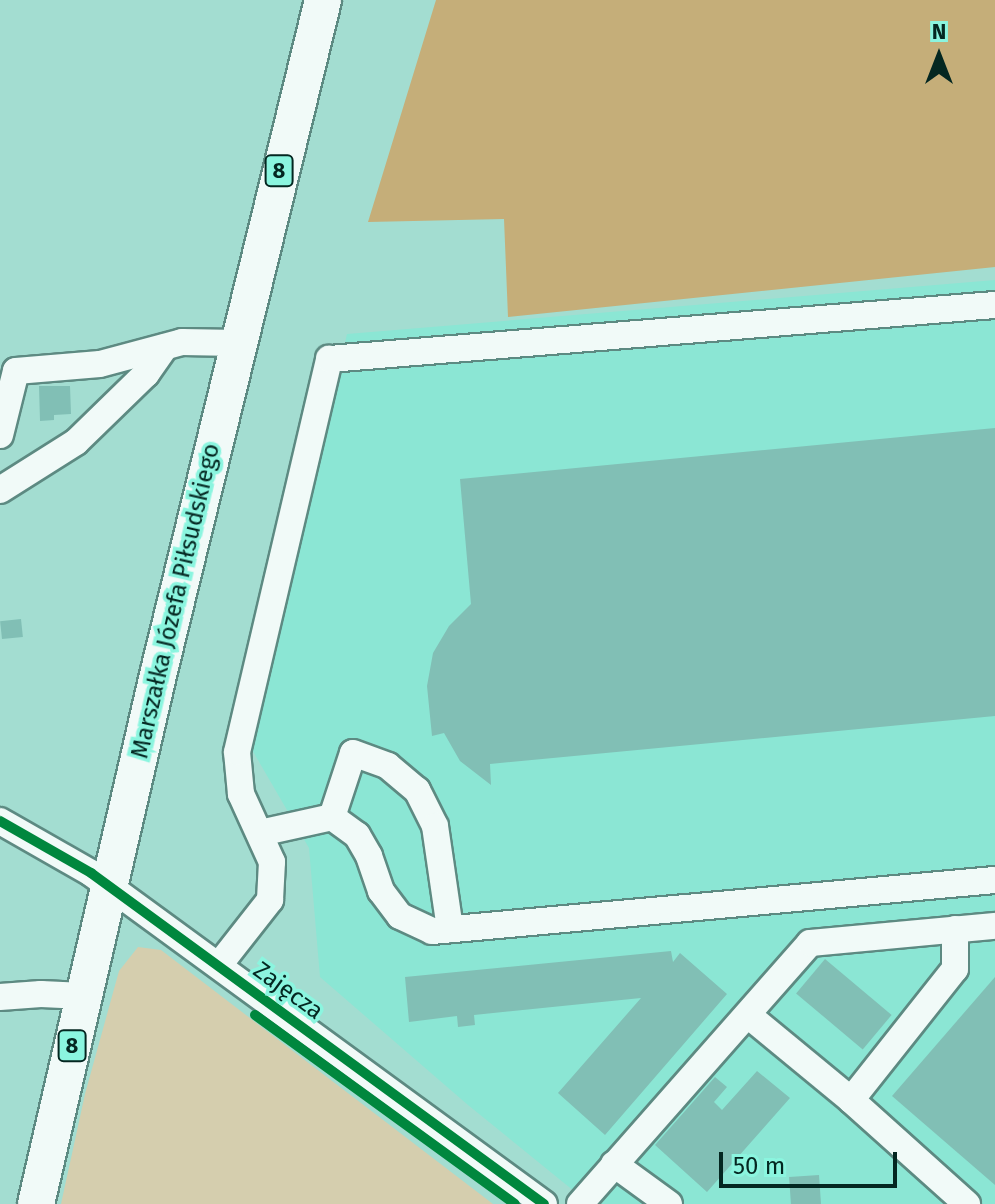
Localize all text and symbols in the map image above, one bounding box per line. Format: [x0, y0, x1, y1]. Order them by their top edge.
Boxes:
north arrow [899, 16, 979, 96]
text: N [932, 18, 946, 45]
road number: 8 [263, 153, 295, 189]
street label: Marszałka Józefa Piłsudskiego [126, 441, 226, 761]
street label: Zajęcza [247, 956, 329, 1026]
road number: 8 [56, 1028, 88, 1064]
scale bar [723, 1136, 901, 1186]
text: 50 m [733, 1152, 785, 1180]

